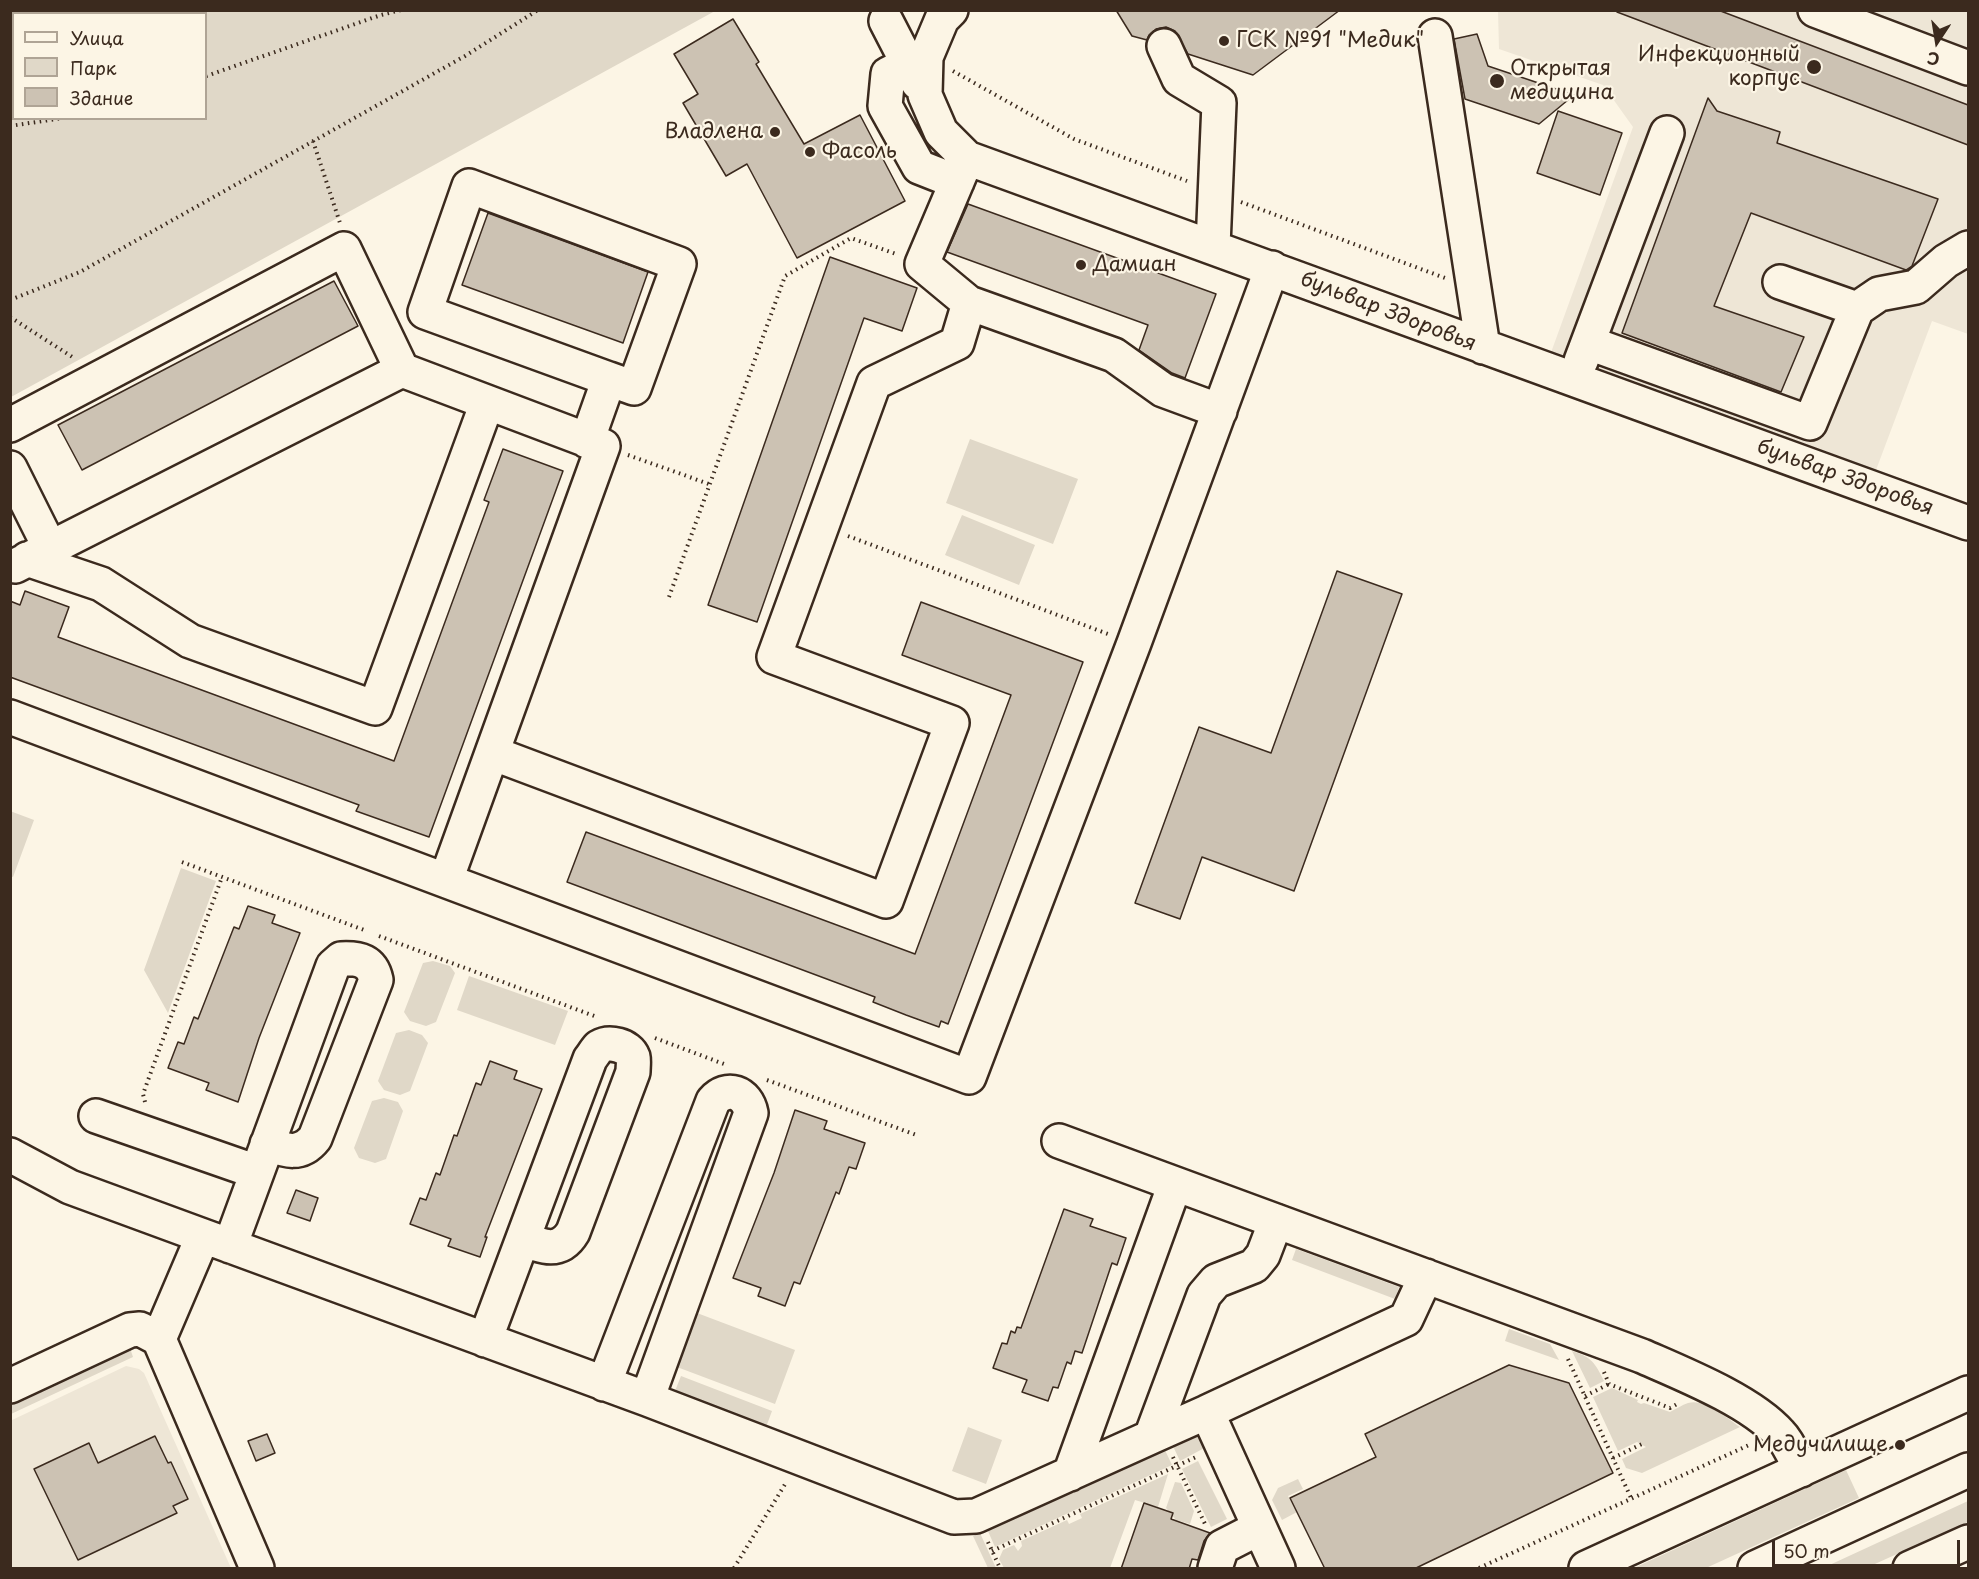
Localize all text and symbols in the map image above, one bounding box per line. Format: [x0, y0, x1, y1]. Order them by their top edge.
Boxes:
legend [12, 12, 207, 120]
north arrow [1907, 12, 1967, 72]
text: Улица [70, 24, 124, 51]
place label: ГСК №91 "Медик" [1236, 28, 1424, 54]
marker: ГСК №91 "Медик" [1217, 34, 1231, 48]
place label: Инфекционный корпус [1638, 42, 1800, 92]
text: С [1925, 47, 1942, 73]
text: Парк [70, 54, 116, 81]
place label: Открытая медицина [1510, 56, 1614, 106]
marker: Инфекционный корпус [1805, 58, 1823, 76]
marker: Открытая медицина [1488, 72, 1506, 90]
text: Здание [70, 84, 133, 111]
place label: Владлена [665, 119, 763, 145]
marker: Владлена [768, 125, 782, 139]
place label: Фасоль [822, 139, 897, 165]
marker: Фасоль [803, 145, 817, 159]
place label: Дамиан [1093, 252, 1177, 278]
marker: Дамиан [1074, 258, 1088, 272]
street label: бульвар Здоровья [1296, 267, 1480, 357]
street label: бульвар Здоровья [1753, 434, 1937, 522]
place label: Медучилище [1753, 1432, 1888, 1458]
marker: Медучилище [1893, 1438, 1907, 1452]
scale bar [1775, 1528, 1962, 1566]
text: 50 m [1783, 1537, 1830, 1564]

